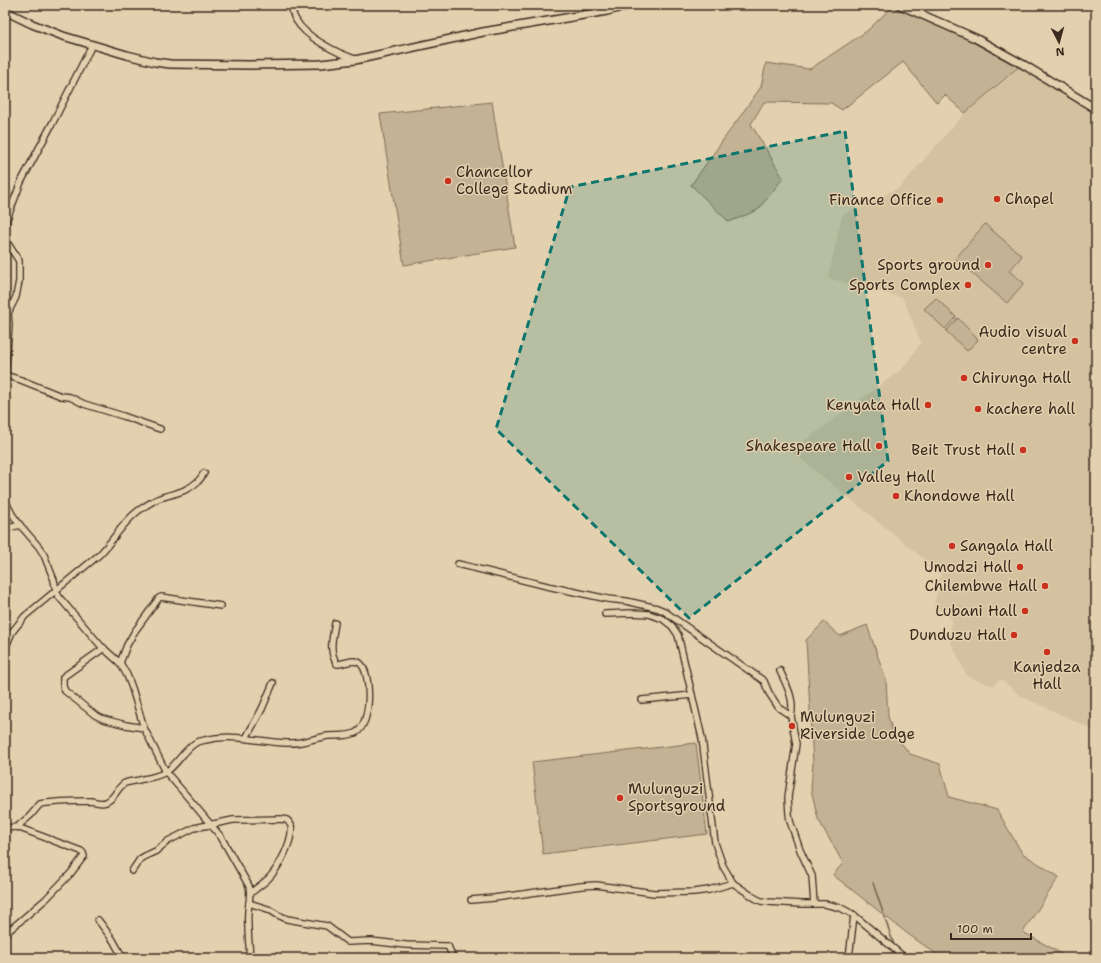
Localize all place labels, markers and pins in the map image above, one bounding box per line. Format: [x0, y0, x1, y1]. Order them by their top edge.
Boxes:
place label: Chancellor College Stadium [456, 162, 573, 199]
marker: Chancellor College Stadium [443, 176, 453, 186]
place label: Chapel [1005, 189, 1054, 209]
place label: Finance Office [829, 190, 932, 210]
marker: Chapel [992, 194, 1002, 204]
marker: Finance Office [935, 195, 945, 205]
place label: Sports ground [877, 255, 980, 275]
marker: Sports ground [983, 260, 993, 270]
place label: Sports Complex [849, 275, 960, 295]
marker: Sports Complex [963, 280, 973, 290]
place label: Audio visual centre [978, 322, 1067, 359]
marker: Audio visual centre [1070, 336, 1080, 346]
place label: Chirunga Hall [972, 368, 1072, 388]
marker: Chirunga Hall [959, 373, 969, 383]
place label: Kenyata Hall [826, 395, 920, 415]
place label: kachere hall [986, 399, 1076, 419]
marker: Kenyata Hall [923, 400, 933, 410]
marker: kachere hall [973, 404, 983, 414]
place label: Shakespeare Hall [746, 436, 871, 456]
place label: Beit Trust Hall [911, 440, 1015, 460]
marker: Shakespeare Hall [874, 441, 884, 451]
marker: Beit Trust Hall [1018, 445, 1028, 455]
place label: Valley Hall [857, 467, 936, 487]
marker: Valley Hall [844, 472, 854, 482]
place label: Khondowe Hall [904, 486, 1015, 506]
marker: Khondowe Hall [891, 491, 901, 501]
place label: Sangala Hall [960, 536, 1053, 556]
marker: Sangala Hall [947, 541, 957, 551]
place label: Umodzi Hall [924, 557, 1012, 577]
marker: Umodzi Hall [1015, 562, 1025, 572]
place label: Chilembwe Hall [925, 576, 1037, 596]
marker: Chilembwe Hall [1040, 581, 1050, 591]
place label: Lubani Hall [935, 601, 1017, 621]
marker: Lubani Hall [1020, 606, 1030, 616]
place label: Dunduzu Hall [909, 625, 1006, 645]
marker: Dunduzu Hall [1009, 630, 1019, 640]
marker: Kanjedza Hall [1042, 647, 1052, 657]
place label: Kanjedza Hall [1013, 657, 1081, 694]
place label: Mulunguzi Riverside Lodge [800, 707, 915, 744]
marker: Mulunguzi Riverside Lodge [787, 721, 797, 731]
place label: Mulunguzi Sportsground [628, 779, 726, 816]
marker: Mulunguzi Sportsground [615, 793, 625, 803]

